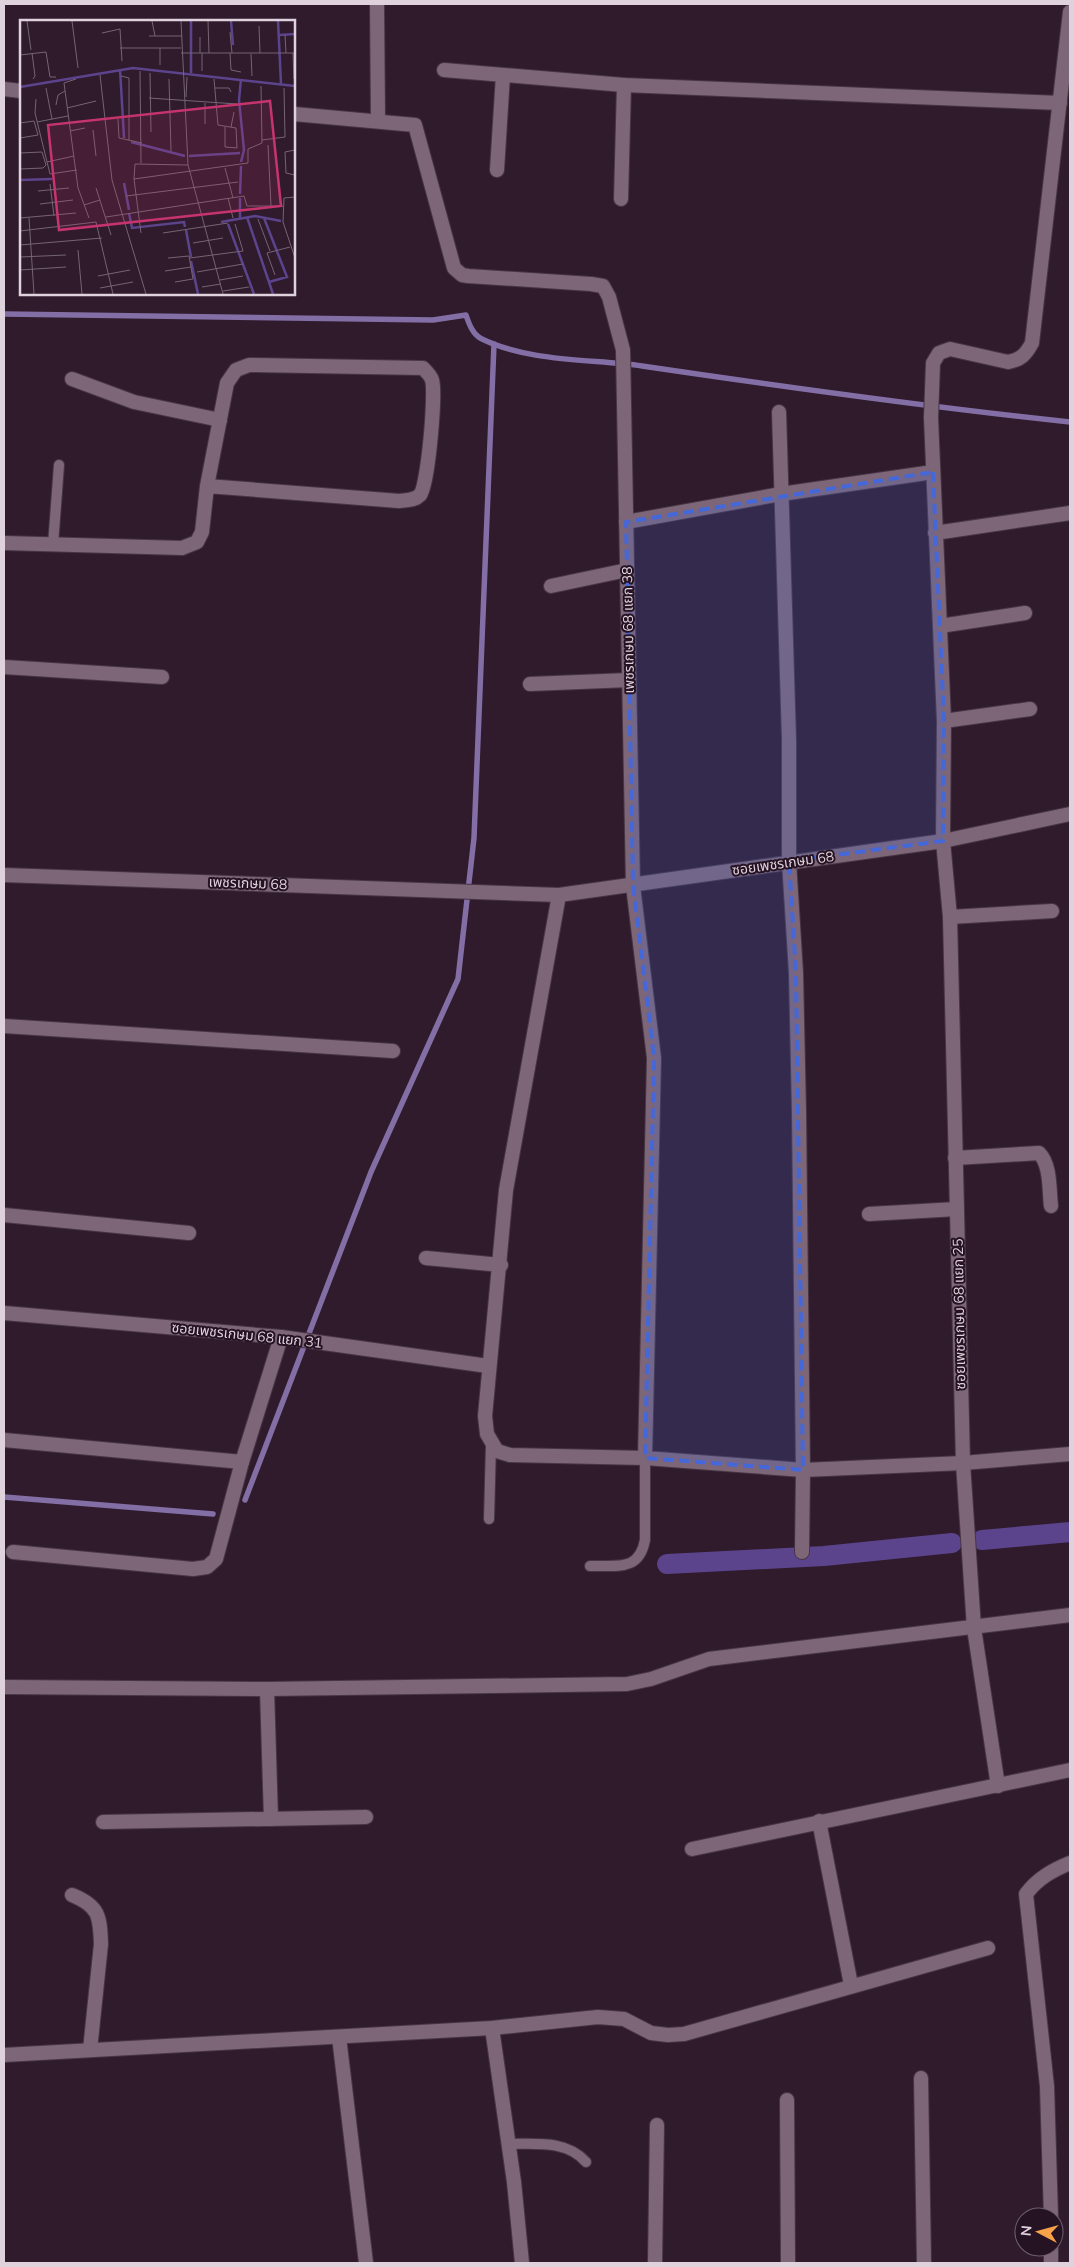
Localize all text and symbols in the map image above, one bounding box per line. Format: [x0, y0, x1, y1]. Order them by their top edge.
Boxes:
inset map [20, 20, 295, 295]
street label: เพชรเกษม 68 แยก 38 [618, 566, 638, 694]
street label: ซอยเพชรเกษม 68 [731, 847, 835, 879]
street label: เพชรเกษม 68 [208, 873, 288, 893]
street label: ซอยเพชรเกษม 68 แยก 25 [949, 1238, 969, 1390]
street label: ซอยเพชรเกษม 68 แยก 31 [171, 1318, 323, 1352]
north arrow [1014, 2207, 1064, 2257]
text: N [1017, 2224, 1036, 2237]

